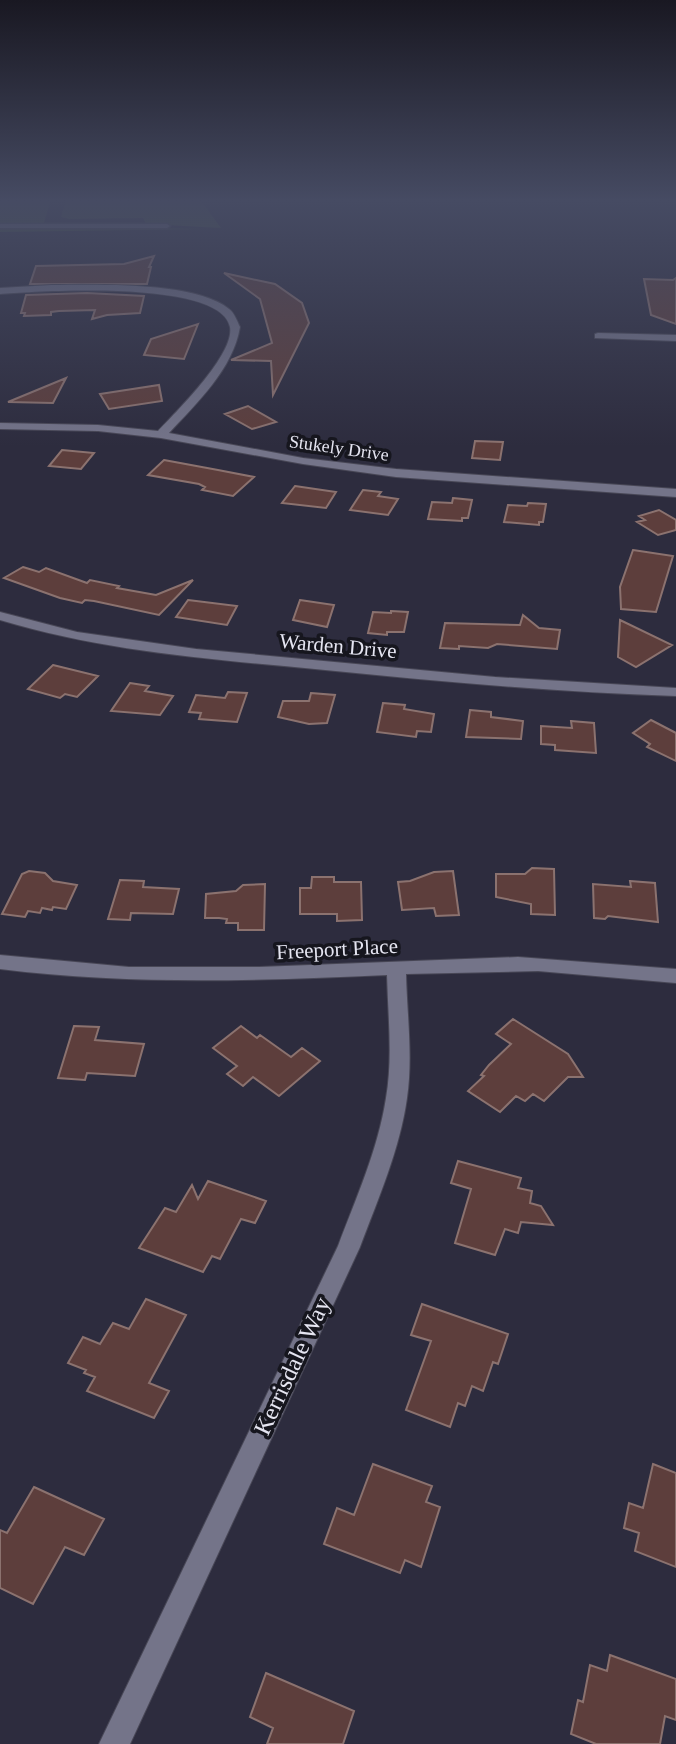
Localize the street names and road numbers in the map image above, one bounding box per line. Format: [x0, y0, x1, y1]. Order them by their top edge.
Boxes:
street label: Stukely Drive [288, 431, 390, 465]
street label: Warden Drive [278, 629, 398, 663]
street label: Freeport Place [276, 934, 398, 964]
street label: Kerrisdale Way [249, 1293, 335, 1439]

